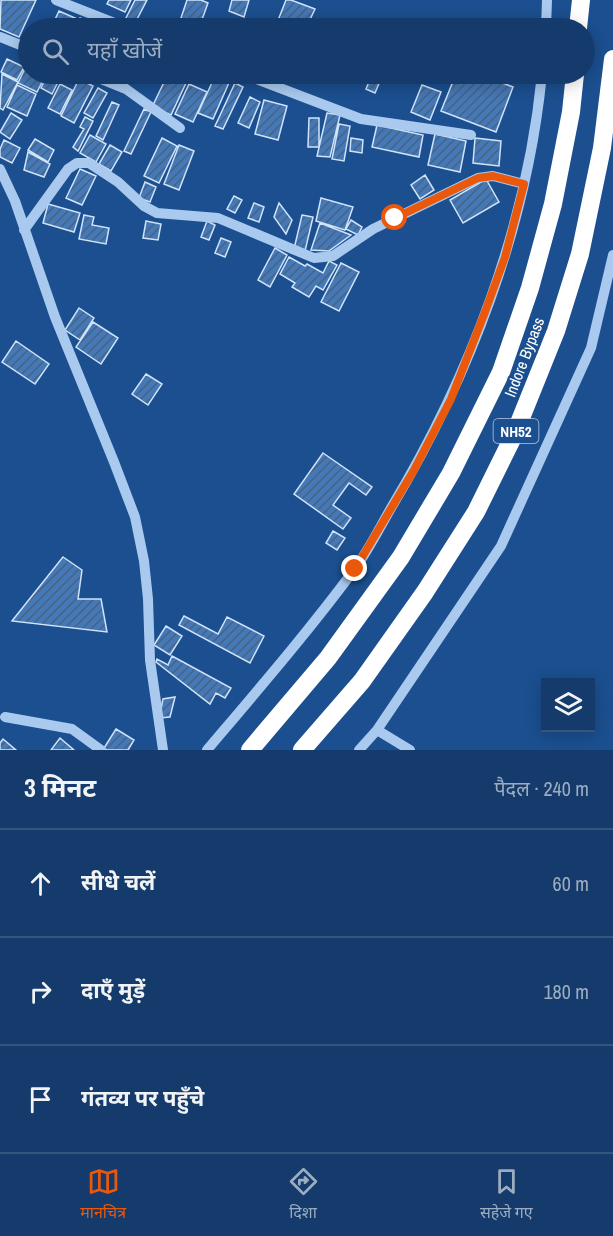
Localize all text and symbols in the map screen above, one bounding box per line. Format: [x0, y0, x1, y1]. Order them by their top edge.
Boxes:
search box [18, 18, 595, 84]
icon: search [39, 35, 72, 68]
text: यहाँ खोजें [87, 35, 162, 65]
route start [381, 204, 407, 230]
street label: Indore Bypass [499, 314, 549, 400]
road number: NH52 [494, 419, 538, 443]
route end [341, 555, 367, 581]
map controls [541, 678, 595, 732]
button: layers [541, 678, 595, 732]
text: 3 मिनट [24, 770, 96, 805]
text: पैदल · 240 m [494, 775, 589, 802]
icon: ahead [24, 867, 57, 900]
text: सीधे चलें [81, 867, 155, 897]
text: 60 m [553, 870, 589, 897]
icon: right [24, 975, 57, 1008]
text: दाएँ मुड़ें [81, 975, 145, 1005]
text: 180 m [543, 978, 589, 1005]
icon: arrive [24, 1083, 57, 1116]
text: गंतव्य पर पहुँचे [81, 1083, 204, 1113]
tab: मानचित्र [80, 1165, 126, 1225]
tab: दिशा [287, 1165, 320, 1225]
tab: सहेजे गए [480, 1165, 533, 1225]

